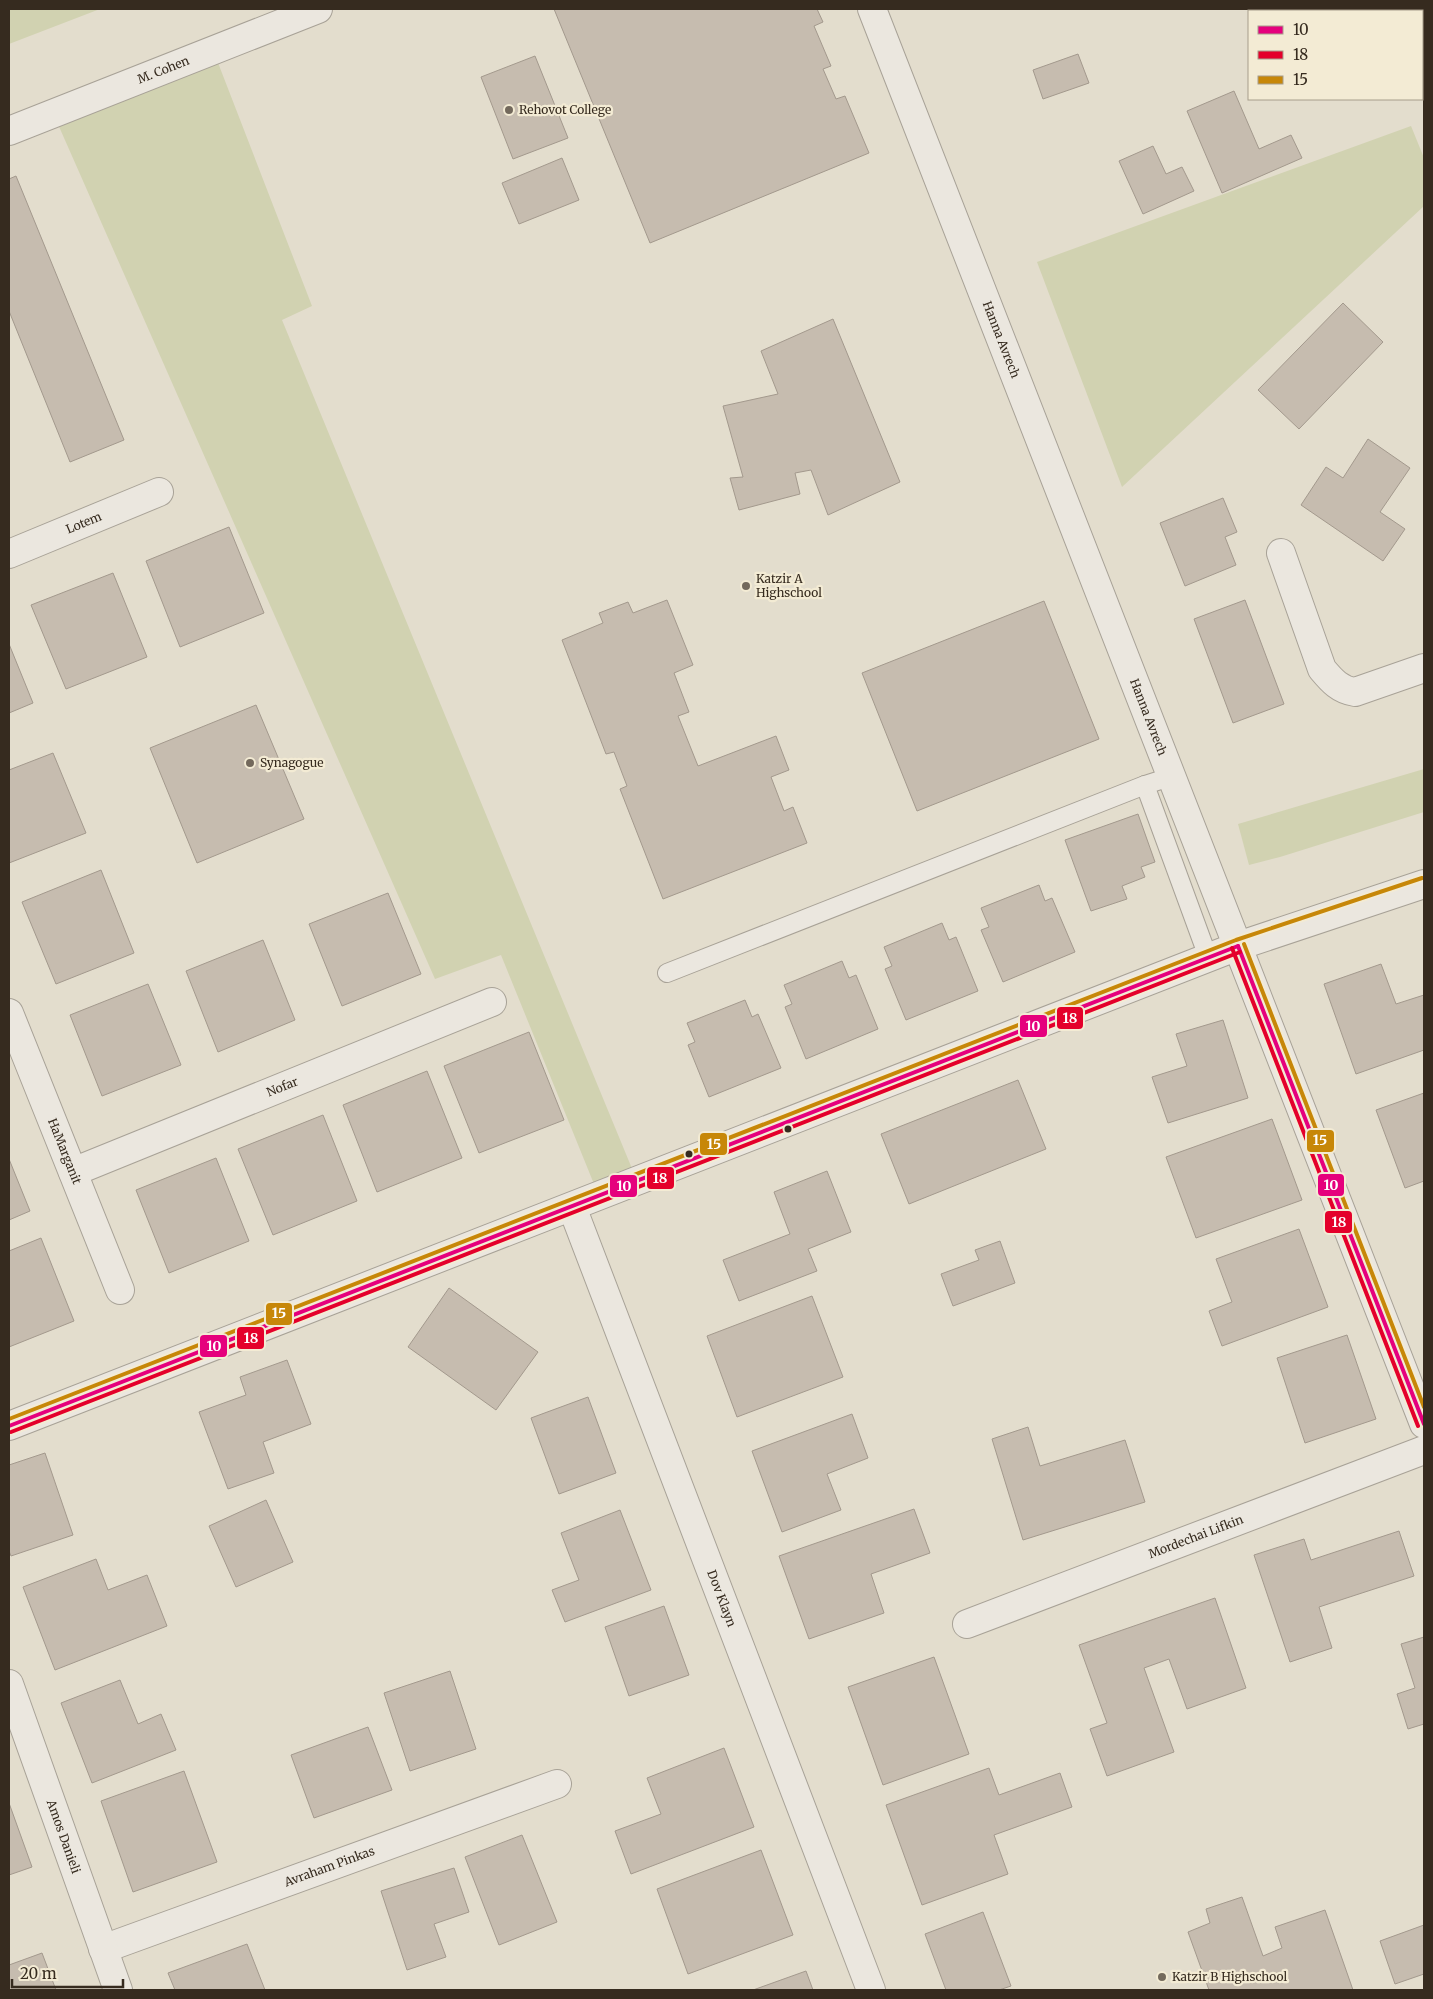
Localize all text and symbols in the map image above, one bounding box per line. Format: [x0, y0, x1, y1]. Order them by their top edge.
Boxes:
legend [1248, 10, 1423, 100]
text: 10 [1293, 20, 1309, 39]
text: 18 [1293, 45, 1308, 64]
street label: M. Cohen [135, 53, 191, 87]
text: 15 [1293, 70, 1308, 89]
place label: Rehovot College [519, 102, 611, 117]
marker: Rehovot College [503, 104, 515, 116]
street label: Hanna Avrech [980, 299, 1023, 380]
street label: Lotem [64, 509, 104, 537]
place label: Katzir A Highschool [756, 571, 822, 600]
marker: Katzir A Highschool [740, 580, 752, 592]
street label: Hanna Avrech [1127, 676, 1170, 757]
place label: Synagogue [260, 755, 324, 770]
marker: Synagogue [244, 757, 256, 769]
line badge: 18 [1056, 1006, 1084, 1030]
text: 18 [1063, 1009, 1078, 1027]
line badge: 10 [1019, 1014, 1048, 1038]
text: 10 [1025, 1017, 1041, 1035]
street label: Nofar [264, 1073, 301, 1100]
street label: HaMarganit [45, 1116, 85, 1187]
unlabelled marker [783, 1124, 793, 1134]
line badge: 15 [1306, 1129, 1335, 1153]
text: 15 [1313, 1131, 1327, 1149]
line badge: 15 [699, 1132, 728, 1156]
text: 15 [707, 1135, 721, 1153]
unlabelled marker [684, 1149, 694, 1159]
line badge: 18 [646, 1166, 675, 1190]
text: 18 [653, 1169, 668, 1187]
line badge: 10 [1317, 1173, 1345, 1197]
line badge: 10 [609, 1174, 638, 1198]
text: 10 [1323, 1176, 1339, 1194]
text: 10 [616, 1177, 632, 1195]
line badge: 18 [1324, 1210, 1353, 1234]
text: 18 [1332, 1213, 1347, 1231]
line badge: 15 [265, 1302, 293, 1326]
text: 15 [272, 1304, 286, 1322]
line badge: 18 [236, 1326, 265, 1350]
text: 18 [244, 1329, 259, 1347]
line badge: 10 [199, 1334, 228, 1358]
text: 10 [206, 1337, 222, 1355]
street label: Mordechai Lifkin [1146, 1511, 1245, 1561]
street label: Dov Klayn [704, 1568, 740, 1629]
street label: Amos Danieli [43, 1797, 84, 1875]
street label: Avraham Pinkas [281, 1843, 377, 1890]
scale bar [12, 1956, 124, 1988]
text: 20 m [20, 1964, 57, 1983]
place label: Katzir B Highschool [1172, 1969, 1287, 1984]
marker: Katzir B Highschool [1156, 1971, 1168, 1983]

